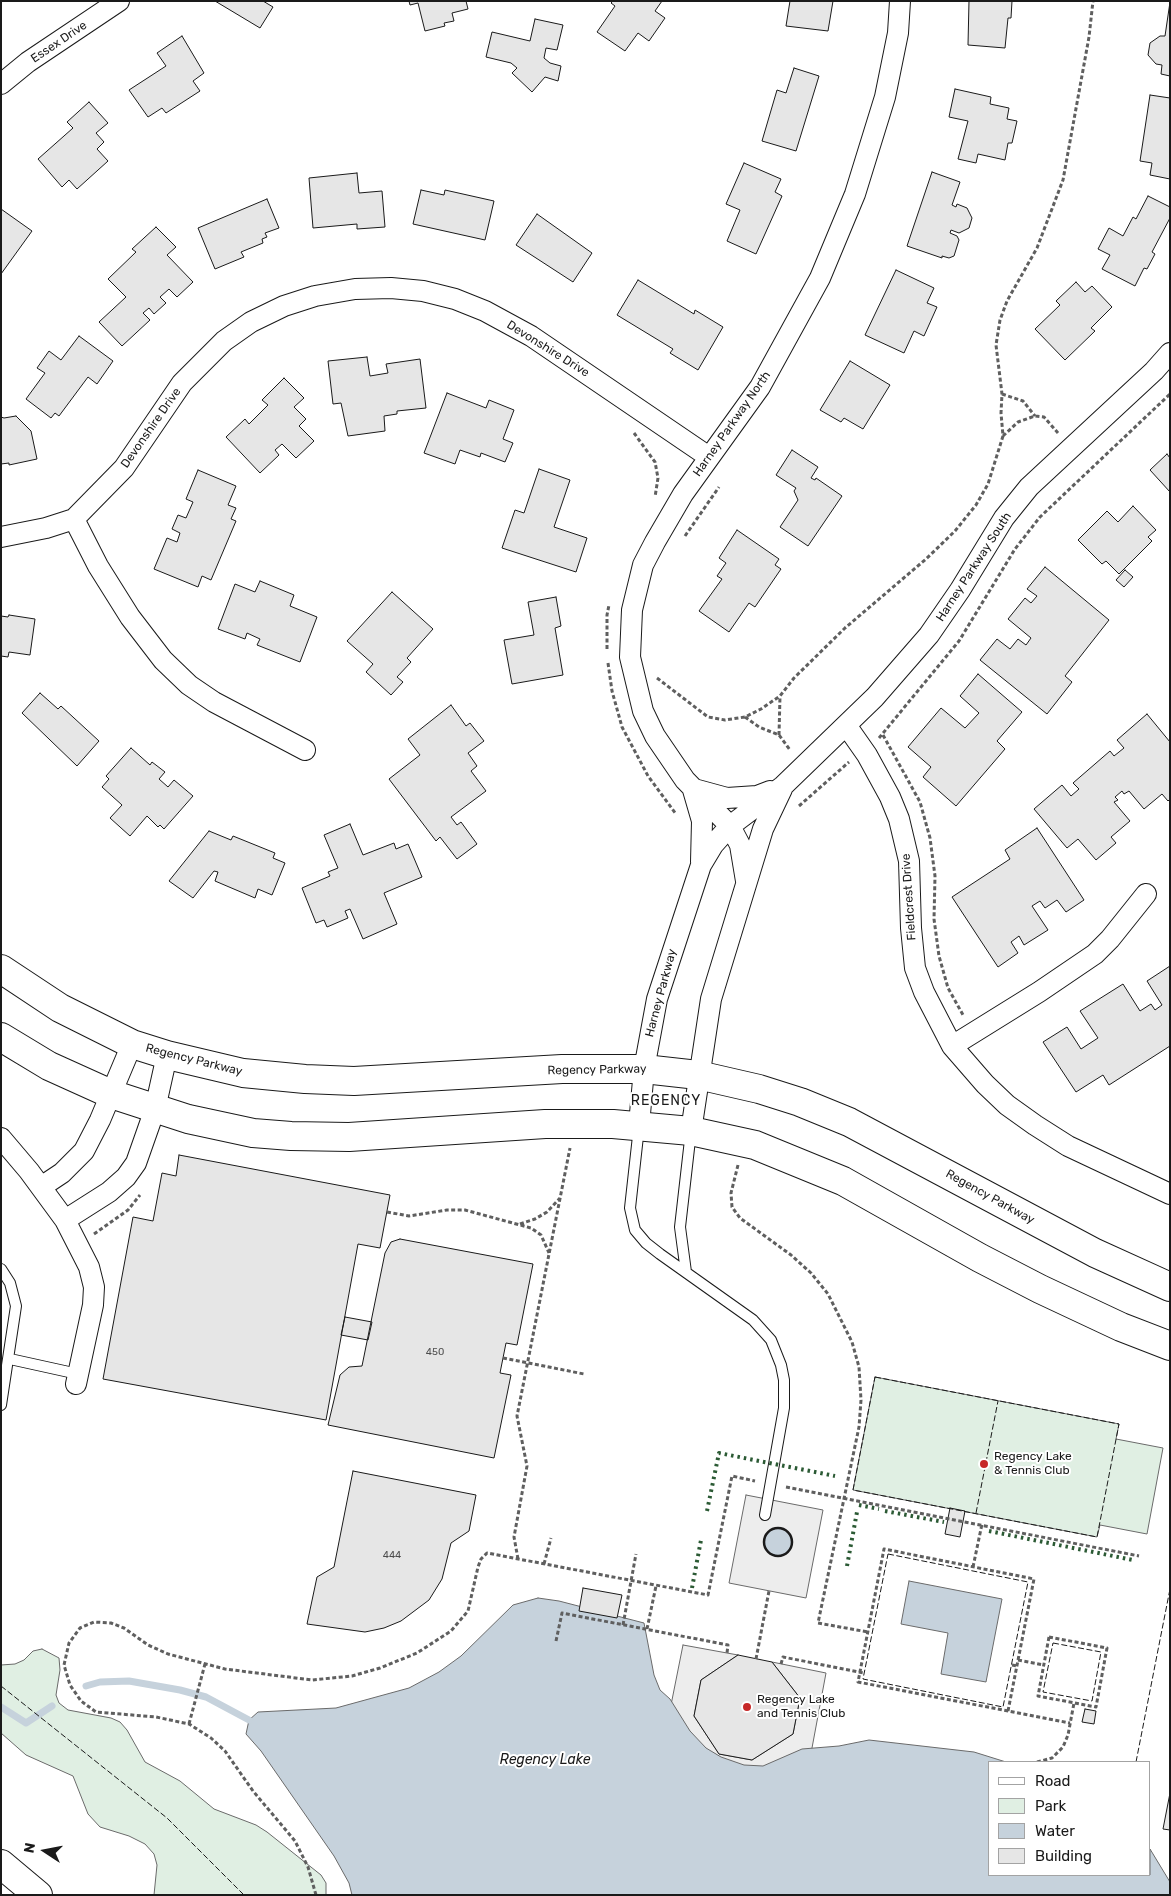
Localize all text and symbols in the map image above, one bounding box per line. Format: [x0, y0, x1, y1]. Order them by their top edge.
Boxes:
street label: Essex Drive [28, 18, 90, 66]
street label: Devonshire Drive [504, 318, 592, 380]
street label: Harney Parkway North [690, 369, 774, 479]
street label: Devonshire Drive [118, 385, 184, 471]
street label: Harney Parkway South [933, 510, 1015, 624]
street label: Fieldcrest Drive [899, 853, 919, 941]
street label: Harney Parkway [642, 947, 680, 1039]
street label: Regency Parkway [144, 1041, 244, 1079]
street label: Regency Parkway [547, 1062, 647, 1078]
district label: REGENCY [630, 1093, 702, 1109]
street label: Regency Parkway [943, 1167, 1037, 1227]
house number: 450 [426, 1346, 444, 1358]
place label: Regency Lake & Tennis Club [994, 1450, 1072, 1478]
marker: Regency Lake & Tennis Club [978, 1458, 990, 1470]
house number: 444 [383, 1549, 401, 1561]
place label: Regency Lake and Tennis Club [757, 1693, 845, 1721]
marker: Regency Lake and Tennis Club [741, 1701, 753, 1713]
water label: Regency Lake [500, 1752, 590, 1768]
legend [988, 1761, 1151, 1876]
text: Road [1035, 1772, 1071, 1790]
text: Park [1035, 1797, 1066, 1815]
text: Water [1035, 1822, 1075, 1840]
north arrow [20, 1826, 70, 1876]
text: N [20, 1841, 39, 1855]
text: Building [1035, 1847, 1092, 1865]

